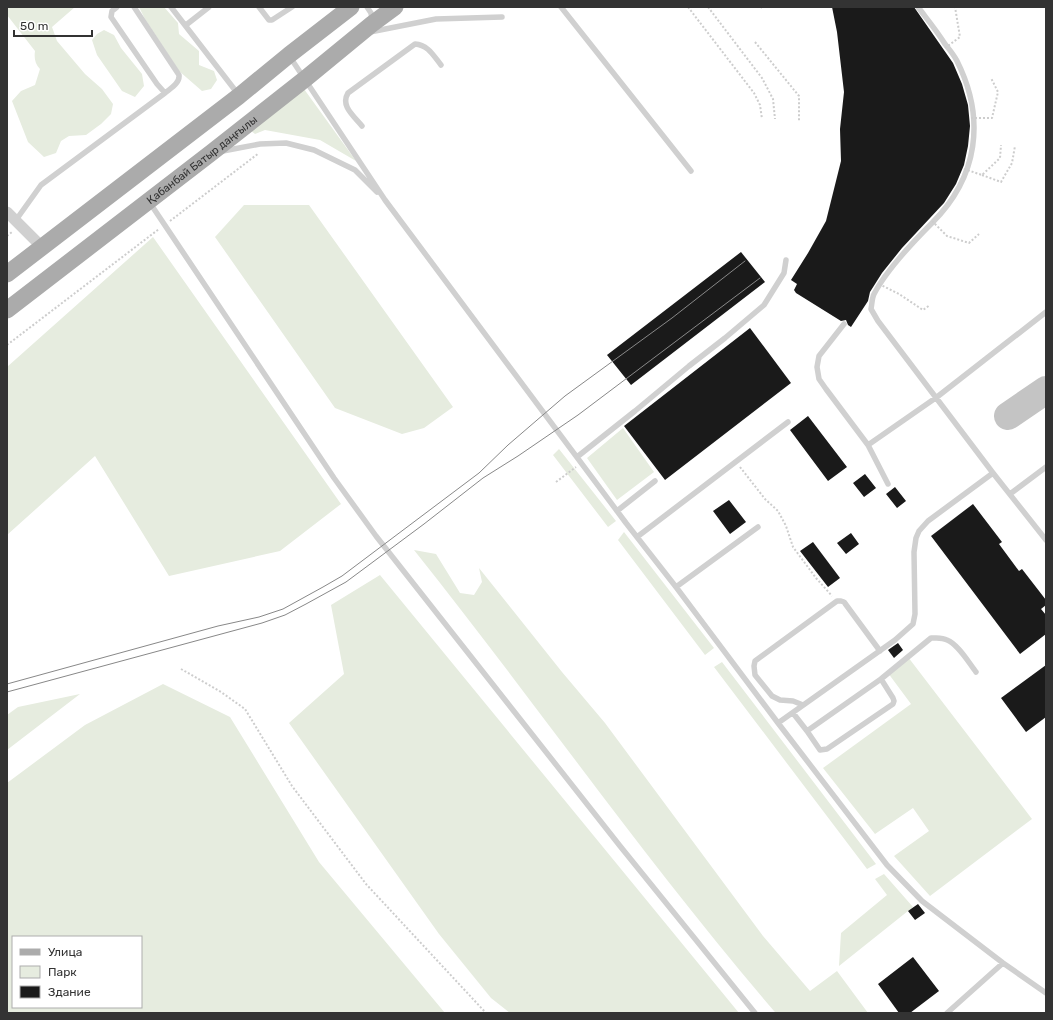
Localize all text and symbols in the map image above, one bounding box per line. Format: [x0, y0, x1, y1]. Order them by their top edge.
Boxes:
scale bar [14, 12, 92, 38]
text: 50 m [20, 19, 48, 33]
street label: Қабанбай Батыр даңғылы [144, 113, 260, 207]
legend [12, 936, 142, 1008]
text: Улица [48, 945, 82, 959]
text: Парк [48, 965, 77, 979]
text: Здание [48, 985, 91, 999]

